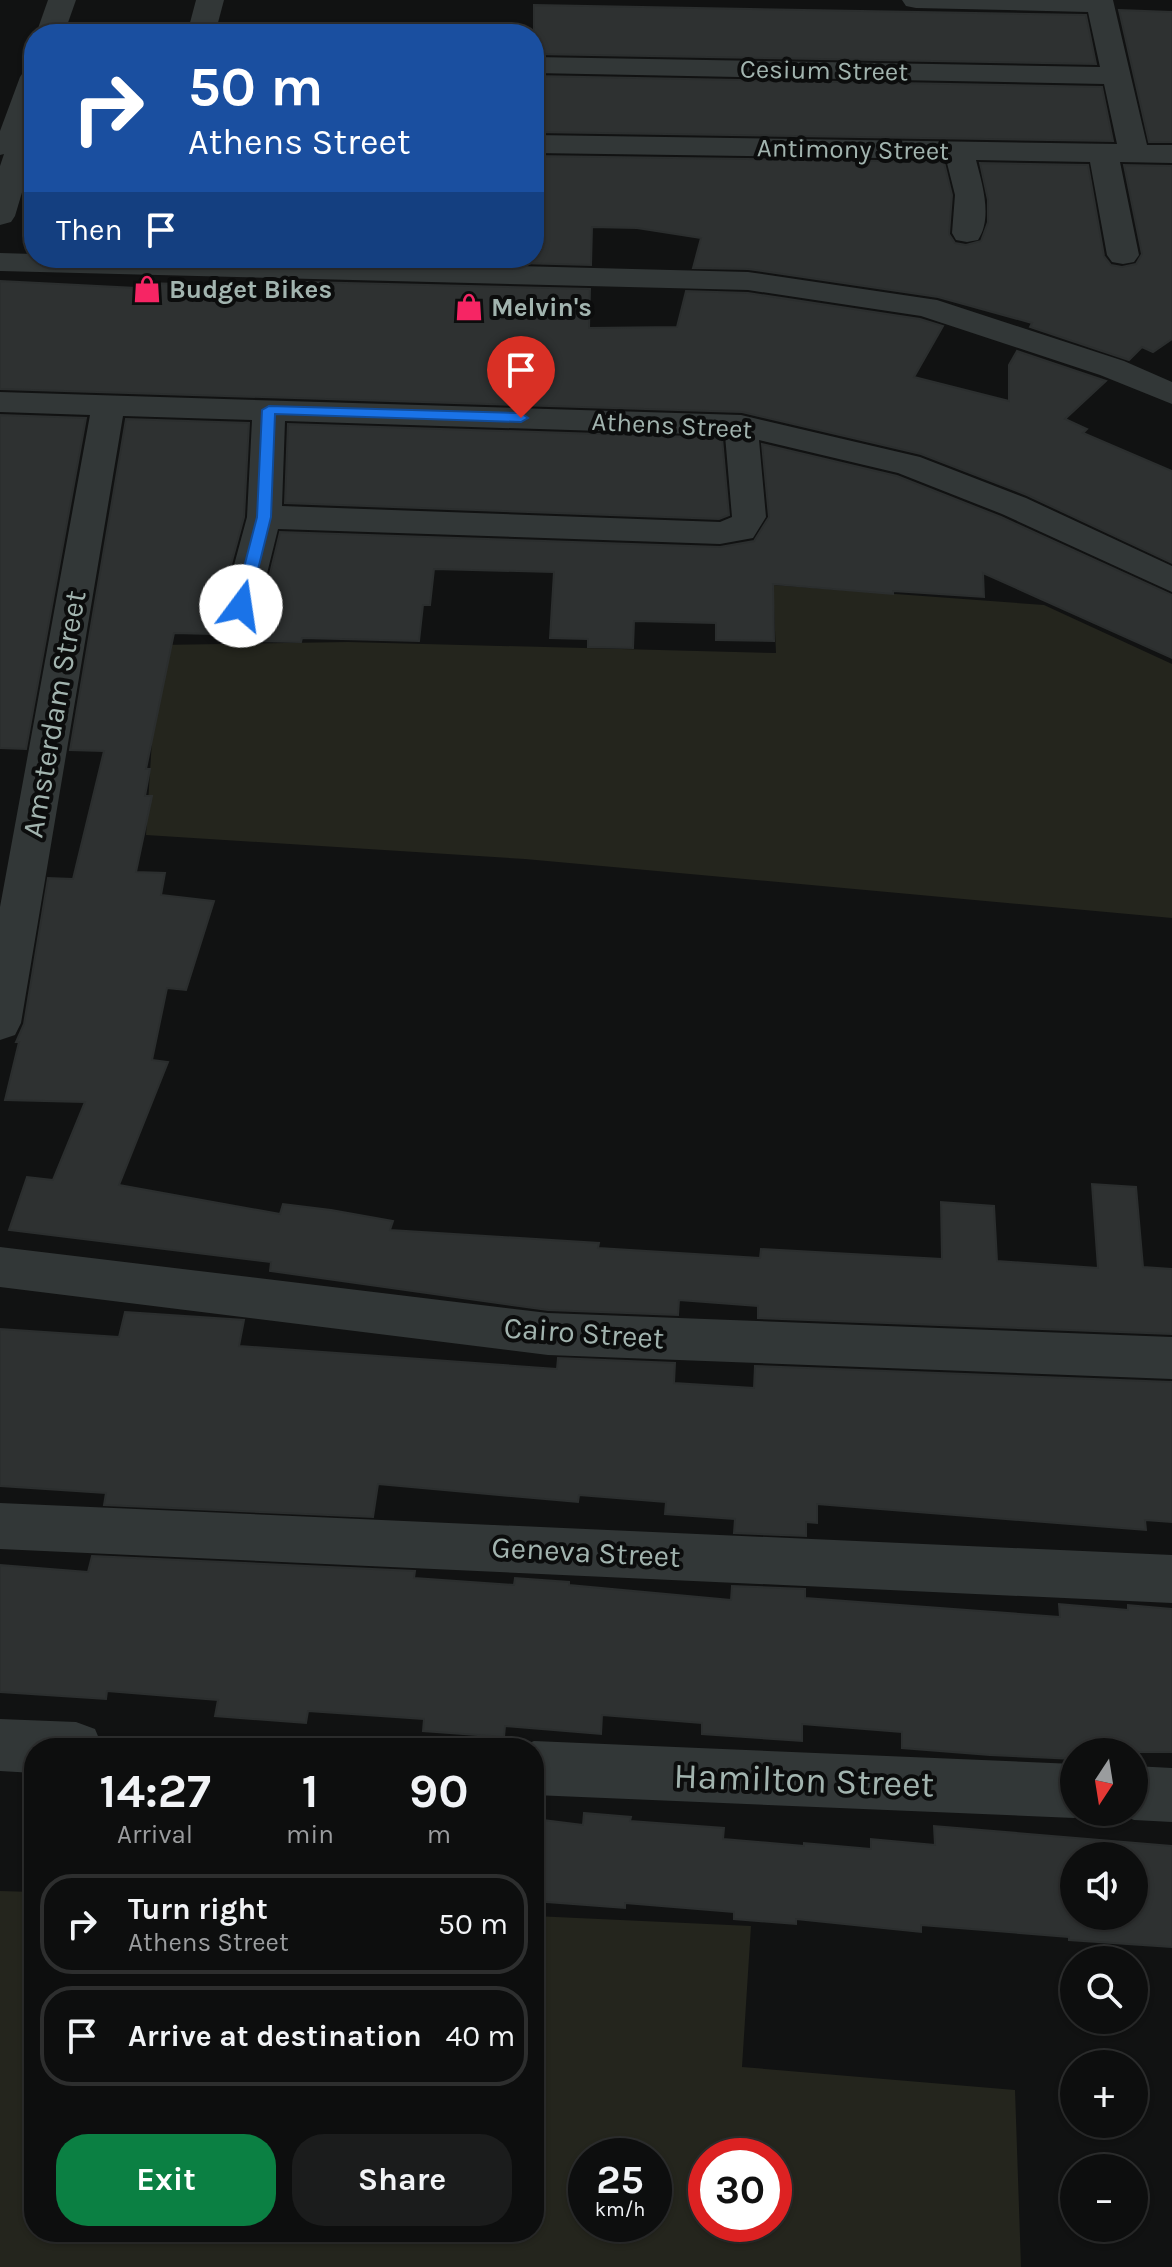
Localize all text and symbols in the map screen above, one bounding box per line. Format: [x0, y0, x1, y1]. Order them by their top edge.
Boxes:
text: 50 m [188, 54, 323, 119]
street label: Cesium Street [740, 54, 909, 87]
icon: right [56, 56, 160, 160]
text: Athens Street [188, 121, 410, 163]
street label: Antimony Street [757, 132, 949, 167]
icon: arrive [139, 208, 183, 252]
text: Then [56, 212, 123, 248]
shop icon: Budget Bikes [132, 274, 162, 304]
place label: Budget Bikes [169, 274, 332, 305]
shop icon: Melvin's [454, 292, 484, 322]
place label: Melvin's [491, 292, 592, 323]
pin [487, 336, 555, 418]
icon: arrive [499, 348, 543, 392]
street label: Athens Street [591, 406, 753, 445]
position arrow [199, 564, 283, 648]
street label: Amsterdam Street [15, 588, 93, 840]
street label: Cairo Street [503, 1309, 665, 1357]
street label: Geneva Street [491, 1529, 681, 1575]
north arrow [1060, 1738, 1148, 1826]
map controls [1060, 1738, 1148, 2242]
street label: Hamilton Street [673, 1754, 935, 1806]
text: 14:27 [99, 1763, 211, 1819]
text: 1 [301, 1763, 319, 1819]
text: 90 [409, 1763, 469, 1819]
text: Arrival [117, 1819, 193, 1850]
text: min [286, 1819, 334, 1850]
text: m [427, 1819, 451, 1850]
button: sound [1060, 1842, 1148, 1930]
text: Turn right [128, 1891, 268, 1927]
icon: right [60, 1902, 104, 1946]
text: 50 m [438, 1906, 508, 1942]
text: Athens Street [128, 1927, 289, 1958]
button: search [1060, 1946, 1148, 2034]
icon: arrive [60, 2014, 104, 2058]
text: Arrive at destination [128, 2018, 422, 2054]
text: 40 m [446, 2018, 515, 2054]
button: + [1060, 2050, 1148, 2138]
button: Exit [56, 2134, 276, 2226]
button: Share [292, 2134, 512, 2226]
speed limit sign: 30 [688, 2138, 792, 2242]
button: − [1060, 2154, 1148, 2242]
text: 25 [596, 2156, 644, 2203]
text: km/h [595, 2198, 645, 2221]

